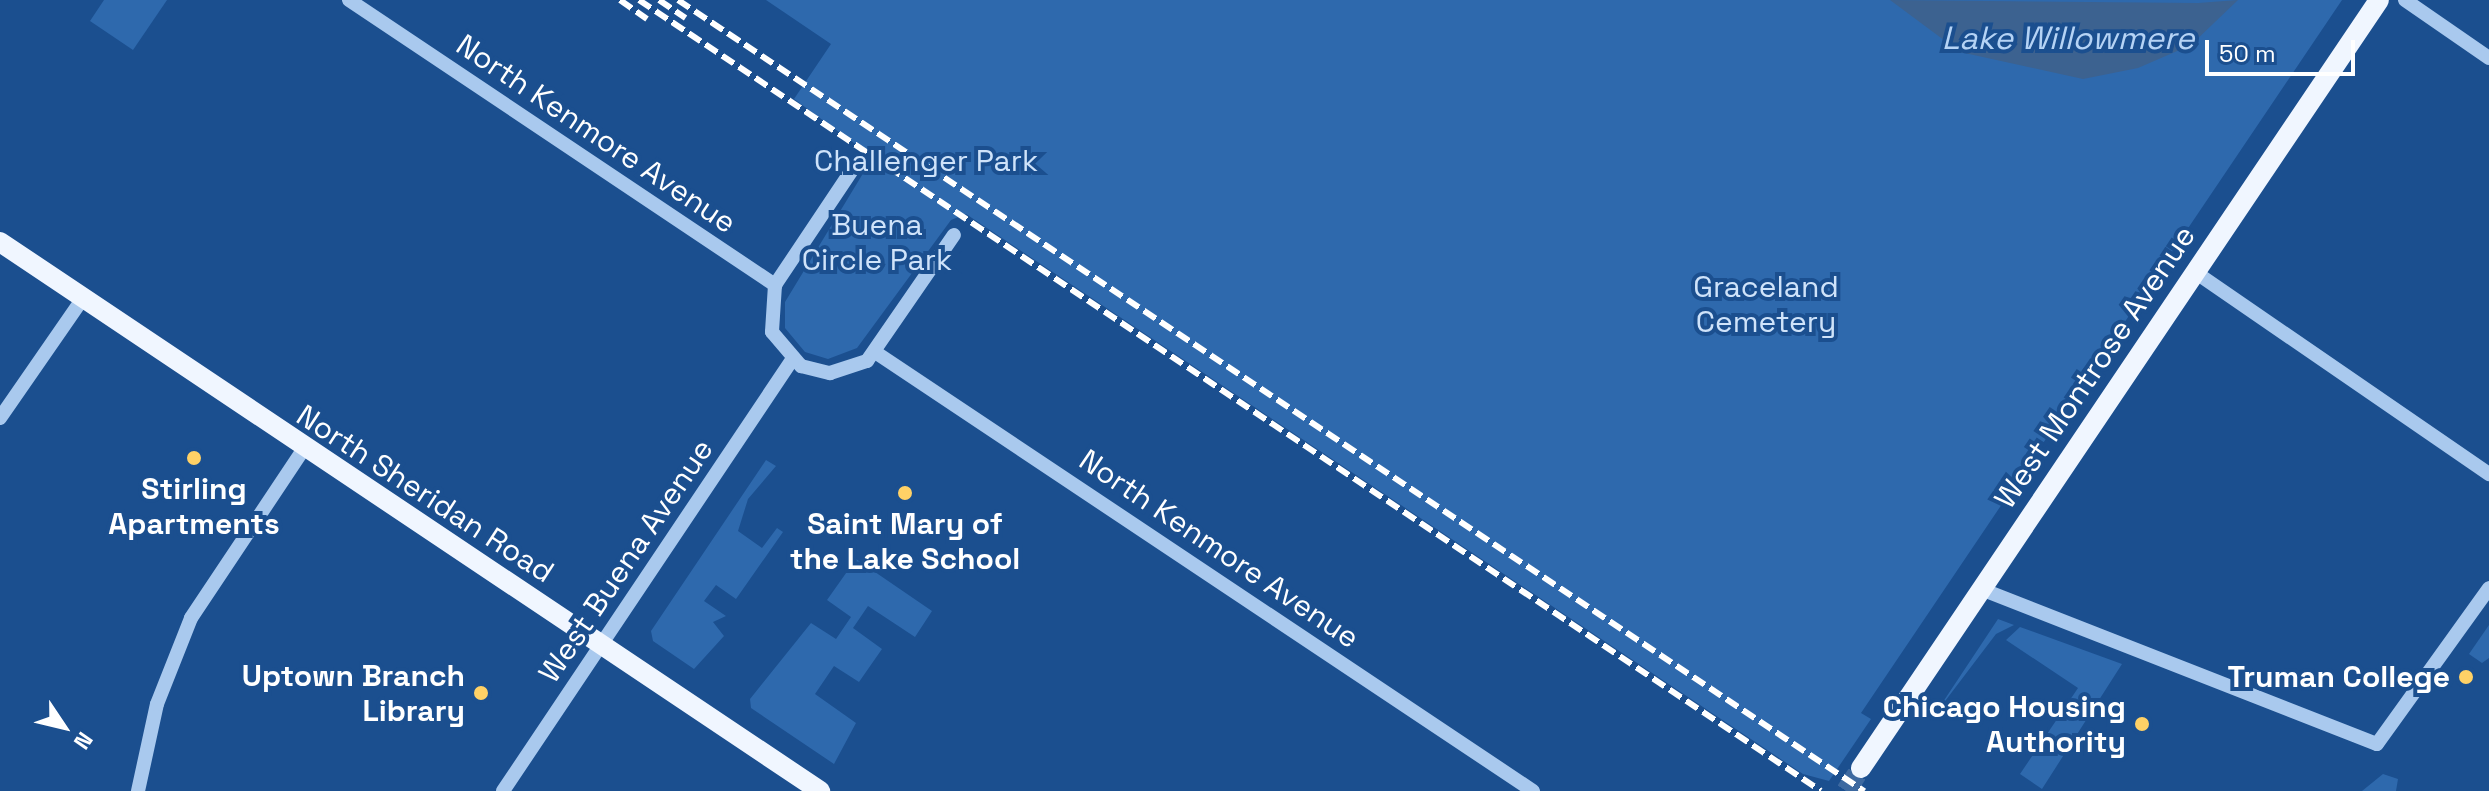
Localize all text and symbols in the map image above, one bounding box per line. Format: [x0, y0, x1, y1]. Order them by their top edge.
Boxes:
water label: Lake Willowmere [1942, 19, 2194, 57]
scale bar [2209, 24, 2359, 74]
street label: North Kenmore Avenue [449, 27, 743, 241]
text: 50 m [2219, 38, 2276, 69]
park label: Challenger Park [814, 143, 1038, 179]
park label: Buena Circle Park [802, 207, 952, 278]
street label: West Montrose Avenue [1987, 219, 2203, 515]
park label: Graceland Cemetery [1693, 269, 1839, 340]
street label: North Sheridan Road [290, 397, 560, 591]
street label: West Buena Avenue [531, 432, 721, 690]
street label: North Kenmore Avenue [1072, 442, 1366, 656]
marker: Stirling Apartments [185, 449, 203, 467]
place label: Stirling Apartments [108, 471, 280, 542]
marker: Saint Mary of the Lake School [896, 484, 914, 502]
place label: Saint Mary of the Lake School [790, 506, 1020, 576]
place label: Uptown Branch Library [242, 658, 465, 728]
place label: Truman College [2228, 659, 2450, 695]
marker: Truman College [2457, 668, 2475, 686]
marker: Uptown Branch Library [472, 684, 490, 702]
north arrow [24, 687, 104, 767]
place label: Chicago Housing Authority [1883, 689, 2126, 760]
marker: Chicago Housing Authority [2133, 715, 2151, 733]
text: N [68, 727, 99, 755]

